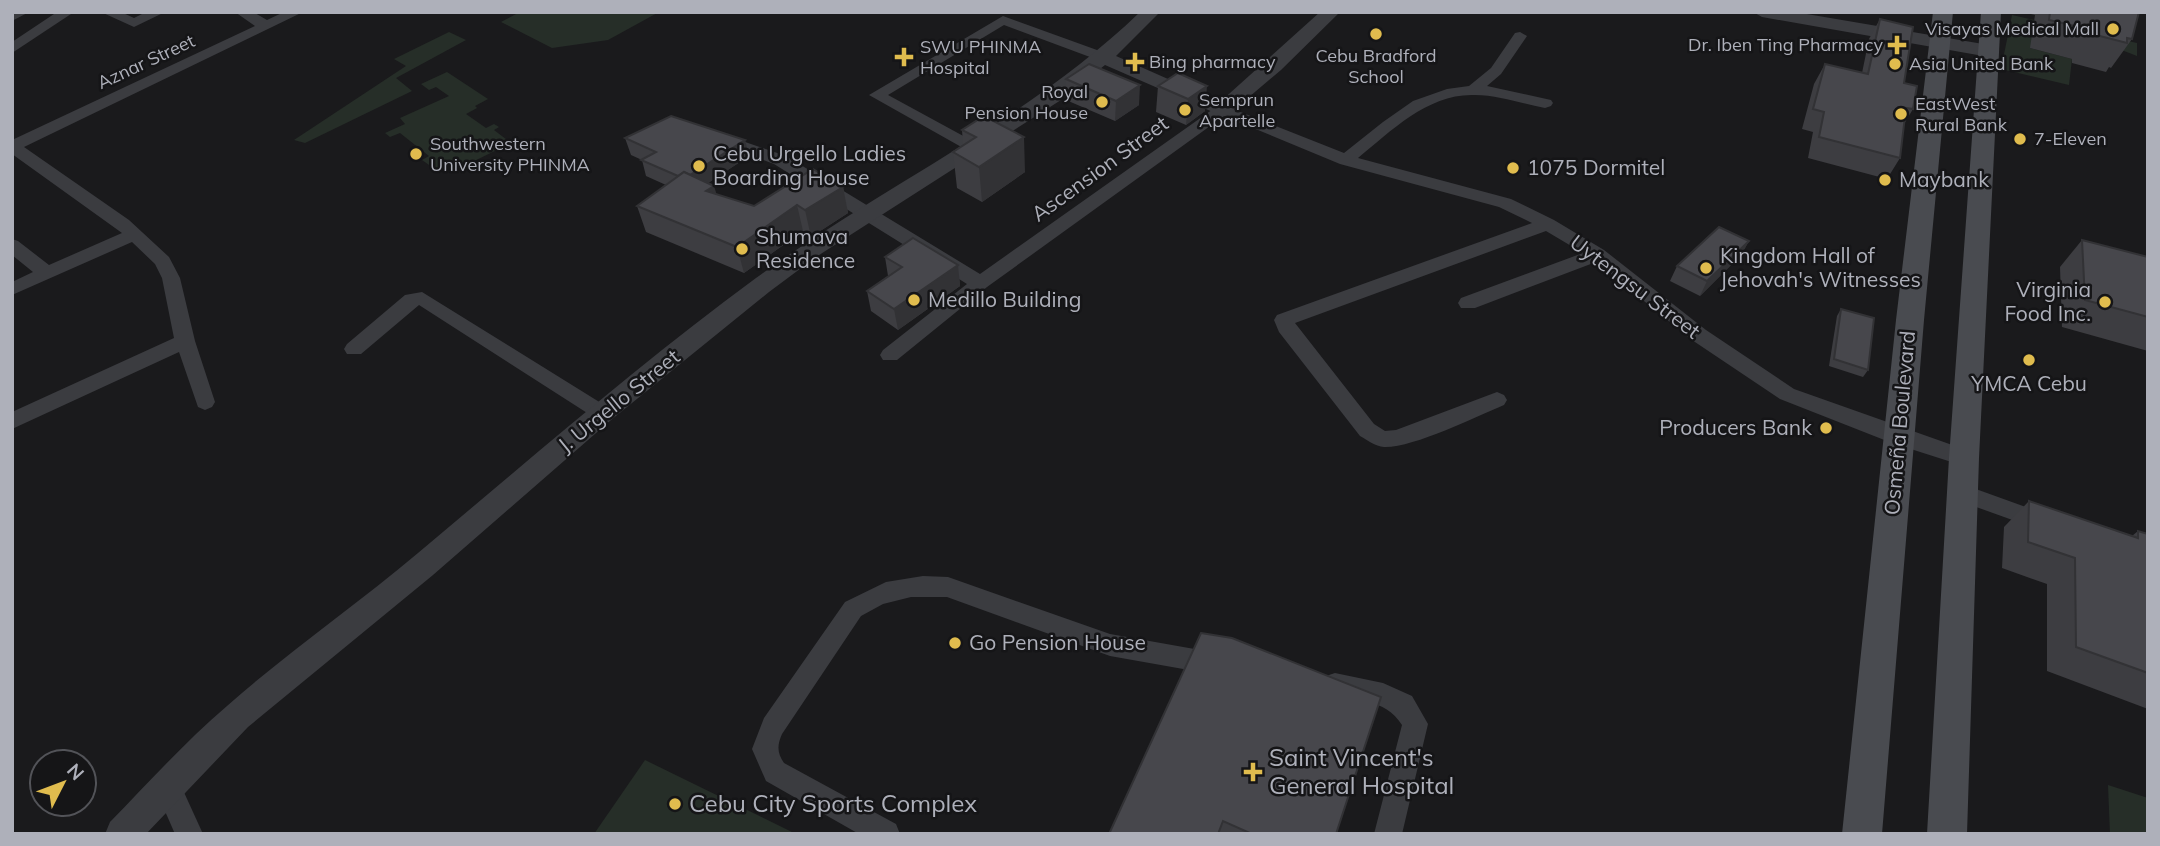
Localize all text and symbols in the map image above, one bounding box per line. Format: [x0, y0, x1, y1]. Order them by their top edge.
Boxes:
place label: Visayas Medical Mall [1925, 17, 2099, 40]
marker: Visayas Medical Mall [2105, 21, 2121, 37]
marker: Cebu Bradford School [1368, 26, 1384, 42]
street label: Aznar Street [93, 29, 198, 94]
place label: Dr. Iben Ting Pharmacy [1688, 33, 1883, 56]
place label: SWU PHINMA Hospital [920, 35, 1041, 79]
marker: Dr. Iben Ting Pharmacy [1889, 37, 1905, 53]
place label: Cebu Bradford School [1316, 44, 1436, 88]
marker: SWU PHINMA Hospital [894, 47, 914, 67]
place label: Bing pharmacy [1149, 50, 1276, 73]
place label: Asia United Bank [1909, 52, 2054, 75]
marker: Bing pharmacy [1127, 54, 1143, 70]
marker: Asia United Bank [1887, 56, 1903, 72]
place label: Royal Pension House [964, 80, 1088, 124]
place label: Semprun Apartelle [1199, 88, 1275, 132]
place label: EastWest Rural Bank [1915, 92, 2008, 136]
marker: Royal Pension House [1094, 94, 1110, 110]
marker: Semprun Apartelle [1177, 102, 1193, 118]
marker: EastWest Rural Bank [1893, 106, 1909, 122]
street label: Ascension Street [1026, 110, 1173, 227]
place label: 7-Eleven [2034, 127, 2107, 150]
marker: 7-Eleven [2012, 131, 2028, 147]
place label: Southwestern University PHINMA [430, 132, 590, 176]
place label: Cebu Urgello Ladies Boarding House [713, 140, 906, 190]
marker: Southwestern University PHINMA [408, 146, 424, 162]
place label: 1075 Dormitel [1527, 154, 1665, 180]
marker: Cebu Urgello Ladies Boarding House [691, 158, 707, 174]
marker: 1075 Dormitel [1505, 160, 1521, 176]
place label: Maybank [1899, 166, 1989, 192]
marker: Maybank [1877, 172, 1893, 188]
place label: Shumava Residence [756, 223, 855, 273]
street label: Uytengsu Street [1565, 229, 1706, 344]
marker: Shumava Residence [734, 241, 750, 257]
place label: Kingdom Hall of Jehovah's Witnesses [1720, 242, 1921, 292]
marker: Kingdom Hall of Jehovah's Witnesses [1698, 260, 1714, 276]
place label: Virginia Food Inc. [2004, 276, 2091, 326]
place label: Medillo Building [928, 286, 1081, 312]
marker: Medillo Building [906, 292, 922, 308]
marker: Virginia Food Inc. [2097, 294, 2113, 310]
street label: Osmeña Boulevard [1878, 330, 1920, 516]
street label: J. Urgello Street [552, 343, 685, 457]
marker: YMCA Cebu [2021, 352, 2037, 368]
place label: YMCA Cebu [1970, 370, 2087, 396]
place label: Producers Bank [1659, 414, 1812, 440]
marker: Producers Bank [1818, 420, 1834, 436]
place label: Go Pension House [969, 629, 1146, 655]
marker: Go Pension House [947, 635, 963, 651]
place label: Saint Vincent's General Hospital [1269, 742, 1454, 800]
north arrow [28, 748, 98, 818]
text: N [62, 758, 89, 785]
marker: Saint Vincent's General Hospital [1243, 762, 1263, 782]
place label: Cebu City Sports Complex [689, 788, 977, 818]
marker: Cebu City Sports Complex [667, 796, 683, 812]

